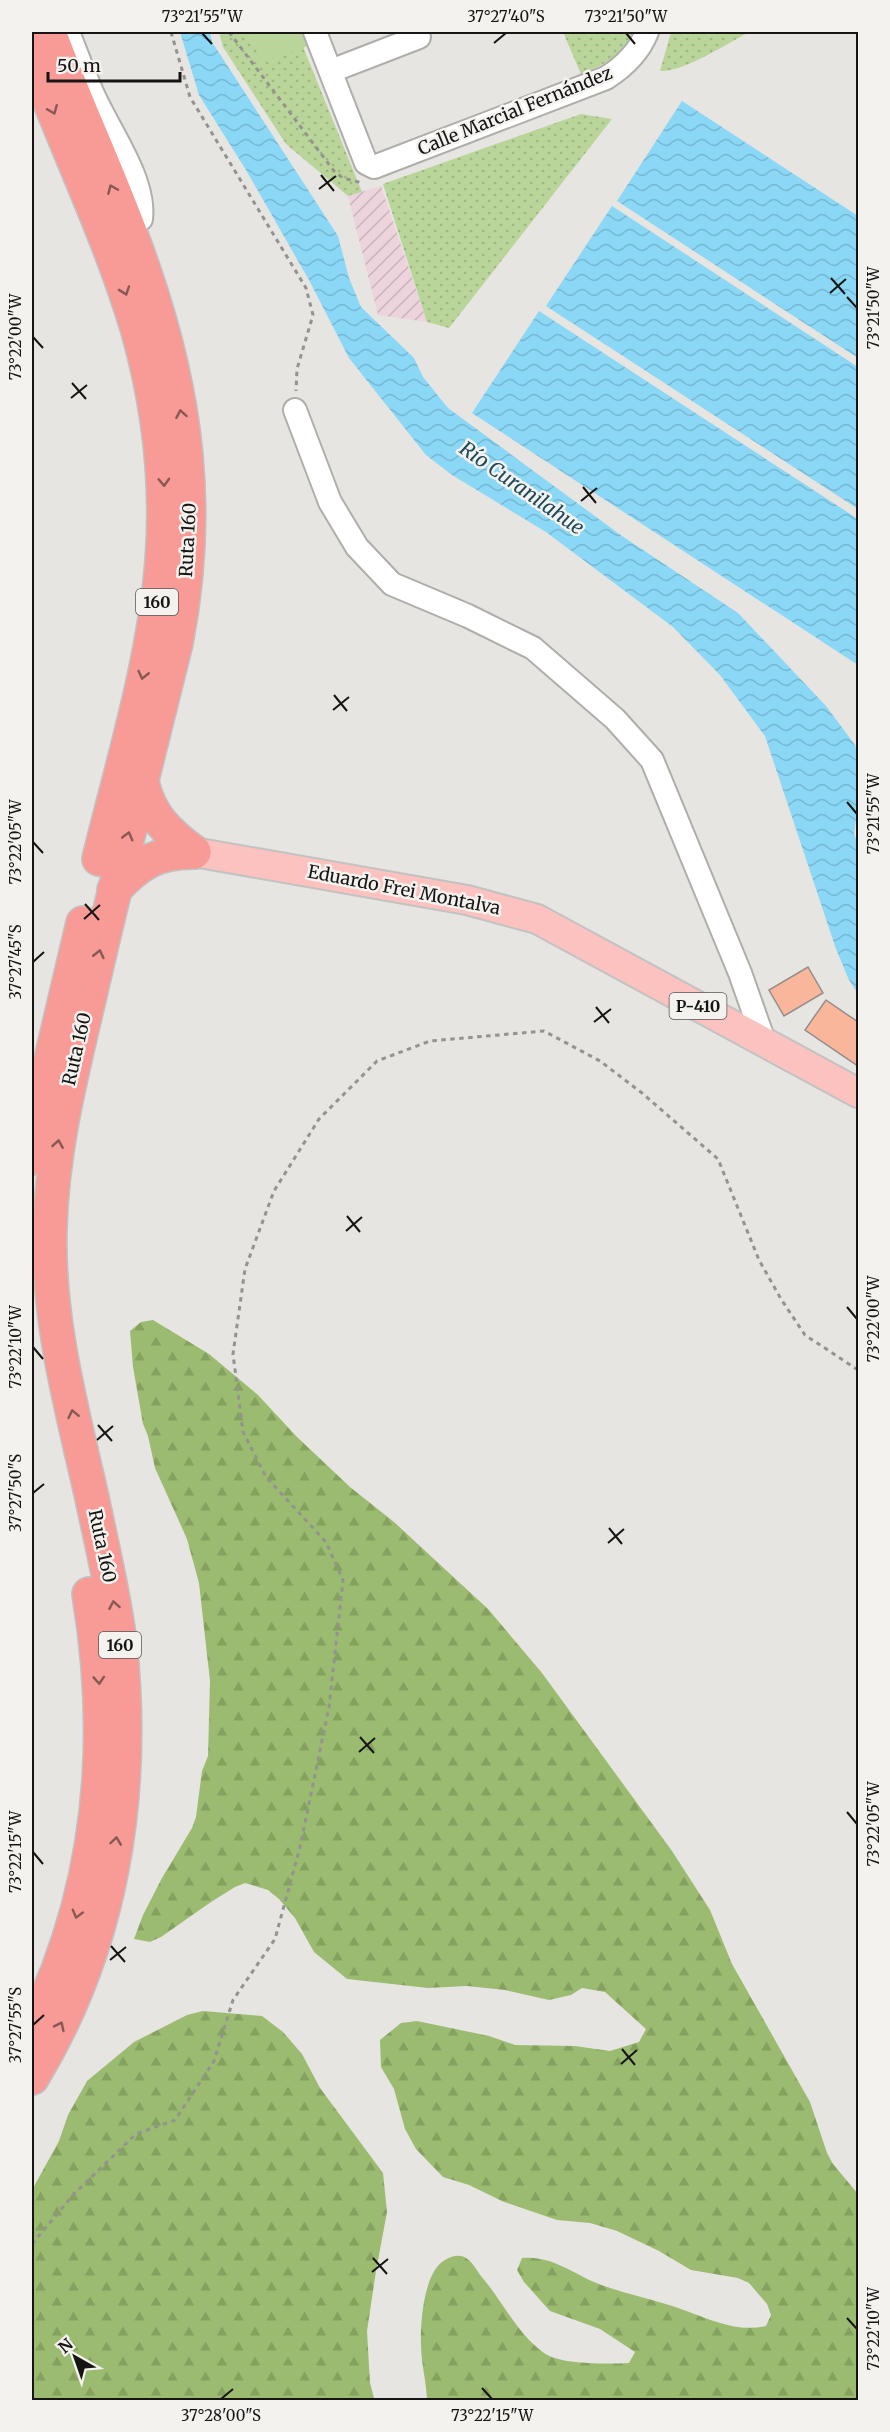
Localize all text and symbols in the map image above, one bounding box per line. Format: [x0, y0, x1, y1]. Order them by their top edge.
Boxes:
text: 73°21'55"W [162, 7, 243, 26]
text: 37°27'40"S [467, 7, 545, 26]
text: 73°21'50"W [585, 7, 668, 26]
scale bar [48, 45, 180, 83]
text: 50 m [57, 54, 101, 77]
street label: Calle Marcial Fernández [414, 61, 616, 160]
one-way arrow [46, 104, 58, 115]
one-way arrow [107, 184, 119, 195]
text: 73°21'50"W [864, 266, 883, 349]
one-way arrow [117, 285, 130, 296]
text: 73°22'00"W [6, 293, 25, 380]
one-way arrow [176, 410, 188, 419]
water label: Río Curanilahue [455, 435, 589, 540]
one-way arrow [157, 477, 170, 486]
street label: Ruta 160 [174, 502, 201, 578]
road number: 160 [136, 589, 178, 615]
one-way arrow [137, 670, 150, 680]
text: 73°21'55"W [864, 773, 883, 854]
text: 73°22'05"W [6, 799, 25, 884]
one-way arrow [120, 831, 133, 841]
street label: Eduardo Frei Montalva [306, 860, 503, 920]
text: 37°27'45"S [6, 924, 25, 1000]
one-way arrow [92, 949, 105, 959]
road number: P-410 [670, 993, 726, 1019]
street label: Ruta 160 [57, 1010, 96, 1088]
one-way arrow [51, 1140, 63, 1149]
text: 73°22'00"W [864, 1275, 883, 1362]
text: 73°22'10"W [6, 1304, 25, 1389]
one-way arrow [67, 1409, 80, 1419]
text: 37°27'50"S [6, 1454, 25, 1532]
street label: Ruta 160 [84, 1507, 121, 1585]
one-way arrow [108, 1600, 121, 1610]
road number: 160 [99, 1632, 141, 1658]
one-way arrow [93, 1675, 106, 1684]
text: 73°22'05"W [864, 1781, 883, 1866]
text: 73°22'15"W [6, 1810, 25, 1893]
one-way arrow [110, 1836, 122, 1845]
one-way arrow [72, 1908, 84, 1919]
text: 37°27'55"S [6, 1987, 25, 2063]
one-way arrow [52, 2022, 64, 2033]
text: 73°22'10"W [864, 2286, 883, 2371]
north arrow [45, 2327, 105, 2387]
text: N [54, 2334, 77, 2357]
text: 37°28'00"S [181, 2406, 261, 2425]
text: 73°22'15"W [451, 2406, 534, 2425]

